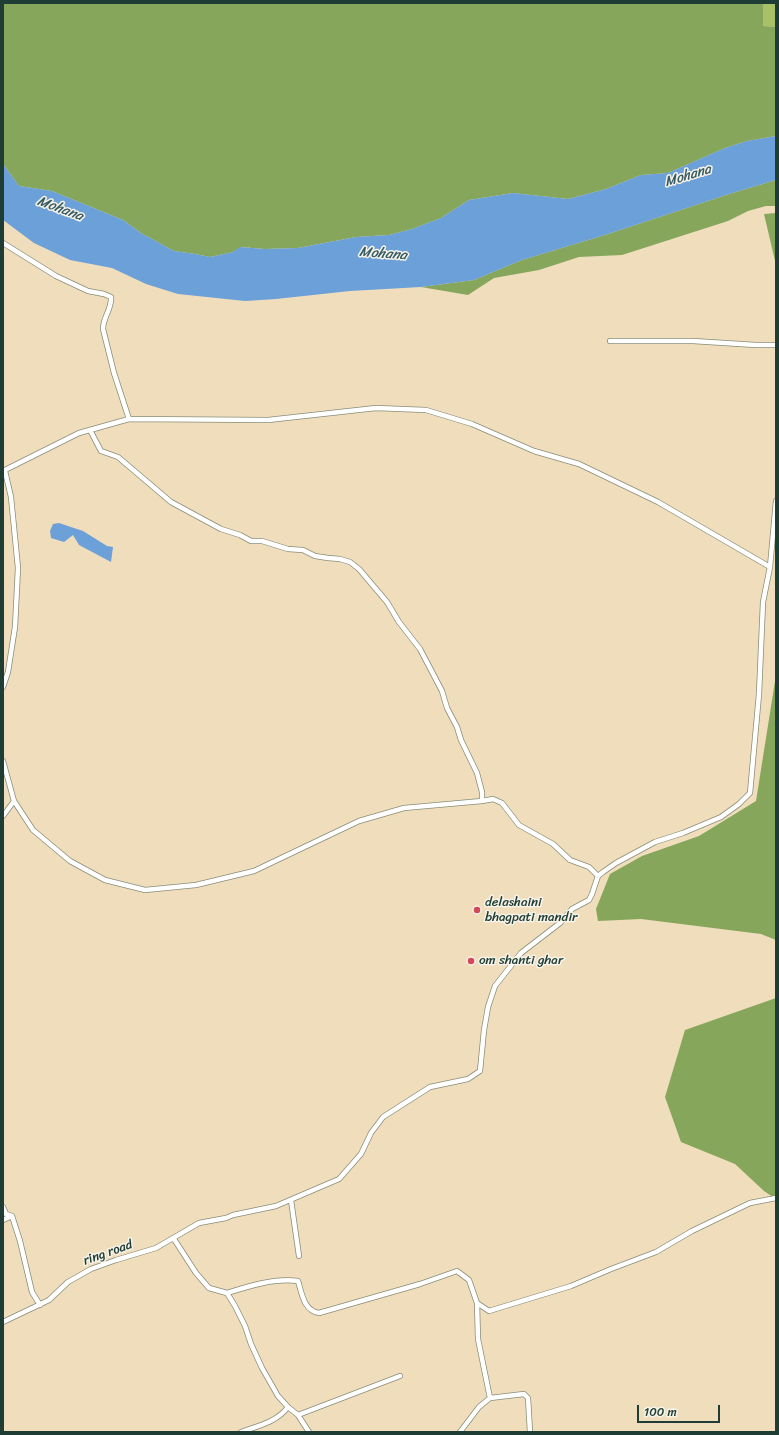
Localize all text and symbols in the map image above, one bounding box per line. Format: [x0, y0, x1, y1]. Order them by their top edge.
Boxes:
water label: Mohana [663, 161, 713, 191]
water label: Mohana [35, 193, 85, 225]
water label: Mohana [359, 244, 407, 264]
place label: delashaini bhagpati mandir [485, 895, 577, 926]
marker: delashaini bhagpati mandir [472, 905, 482, 915]
place label: om shanti ghar [479, 953, 563, 969]
marker: om shanti ghar [466, 956, 476, 966]
street label: ring road [81, 1237, 135, 1269]
scale bar [639, 1397, 722, 1423]
text: 100 m [644, 1401, 677, 1423]

